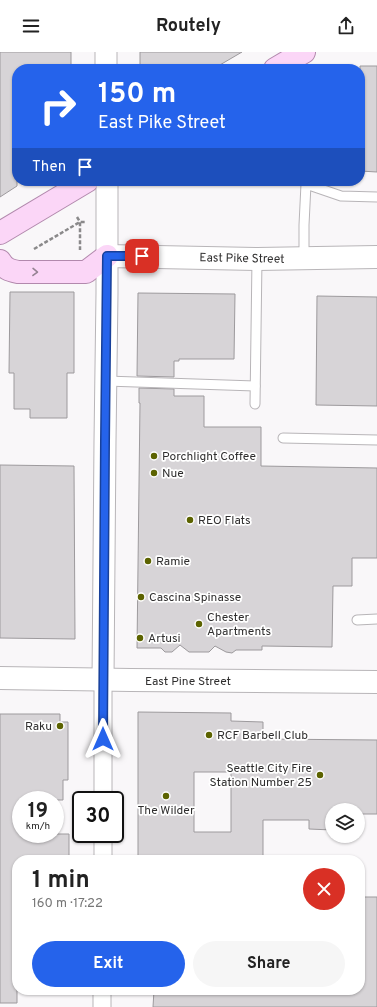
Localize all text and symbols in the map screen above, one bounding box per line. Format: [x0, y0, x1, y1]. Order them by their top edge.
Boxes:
icon: menu [20, 15, 42, 37]
text: Routely [156, 15, 221, 38]
icon: share [335, 15, 357, 37]
text: 150 m [98, 77, 176, 113]
icon: right [32, 80, 84, 132]
text: East Pike Street [98, 112, 226, 135]
icon: arrive [74, 156, 96, 178]
text: Then [32, 158, 66, 177]
pin [125, 239, 159, 273]
icon: arrive [131, 245, 153, 267]
street label: East Pike Street [199, 250, 285, 268]
one-way arrow [32, 268, 38, 276]
place label: Porchlight Coffee [162, 449, 256, 465]
marker: Porchlight Coffee [149, 451, 159, 461]
place label: Nue [162, 466, 184, 482]
marker: Nue [149, 468, 159, 478]
place label: REO Flats [198, 513, 251, 529]
marker: REO Flats [185, 515, 195, 525]
place label: Ramie [156, 554, 190, 570]
marker: Ramie [143, 556, 153, 566]
place label: Cascina Spinasse [149, 590, 241, 606]
marker: Cascina Spinasse [136, 592, 146, 602]
place label: Chester Apartments [207, 610, 271, 640]
marker: Chester Apartments [194, 619, 204, 629]
place label: Artusi [148, 631, 181, 647]
marker: Artusi [135, 633, 145, 643]
street label: East Pine Street [145, 674, 231, 690]
position arrow [82, 718, 124, 760]
place label: Raku [25, 719, 52, 735]
marker: Raku [55, 721, 65, 731]
place label: RCF Barbell Club [217, 728, 308, 744]
marker: RCF Barbell Club [204, 730, 214, 740]
place label: Seattle City Fire Station Number 25 [210, 761, 312, 791]
marker: Seattle City Fire Station Number 25 [315, 770, 325, 780]
speed limit sign: 30 [72, 791, 124, 843]
marker: The Wilder [161, 791, 171, 801]
text: 19 [28, 799, 48, 825]
place label: The Wilder [137, 803, 195, 819]
map controls [325, 803, 365, 843]
button: layers [325, 803, 365, 843]
text: km/h [26, 820, 50, 833]
text: 1 min [32, 866, 90, 896]
button: close [303, 868, 345, 910]
text: 160 m · 17:22 [32, 896, 103, 912]
button: Exit [32, 941, 185, 987]
button: Share [193, 941, 345, 987]

